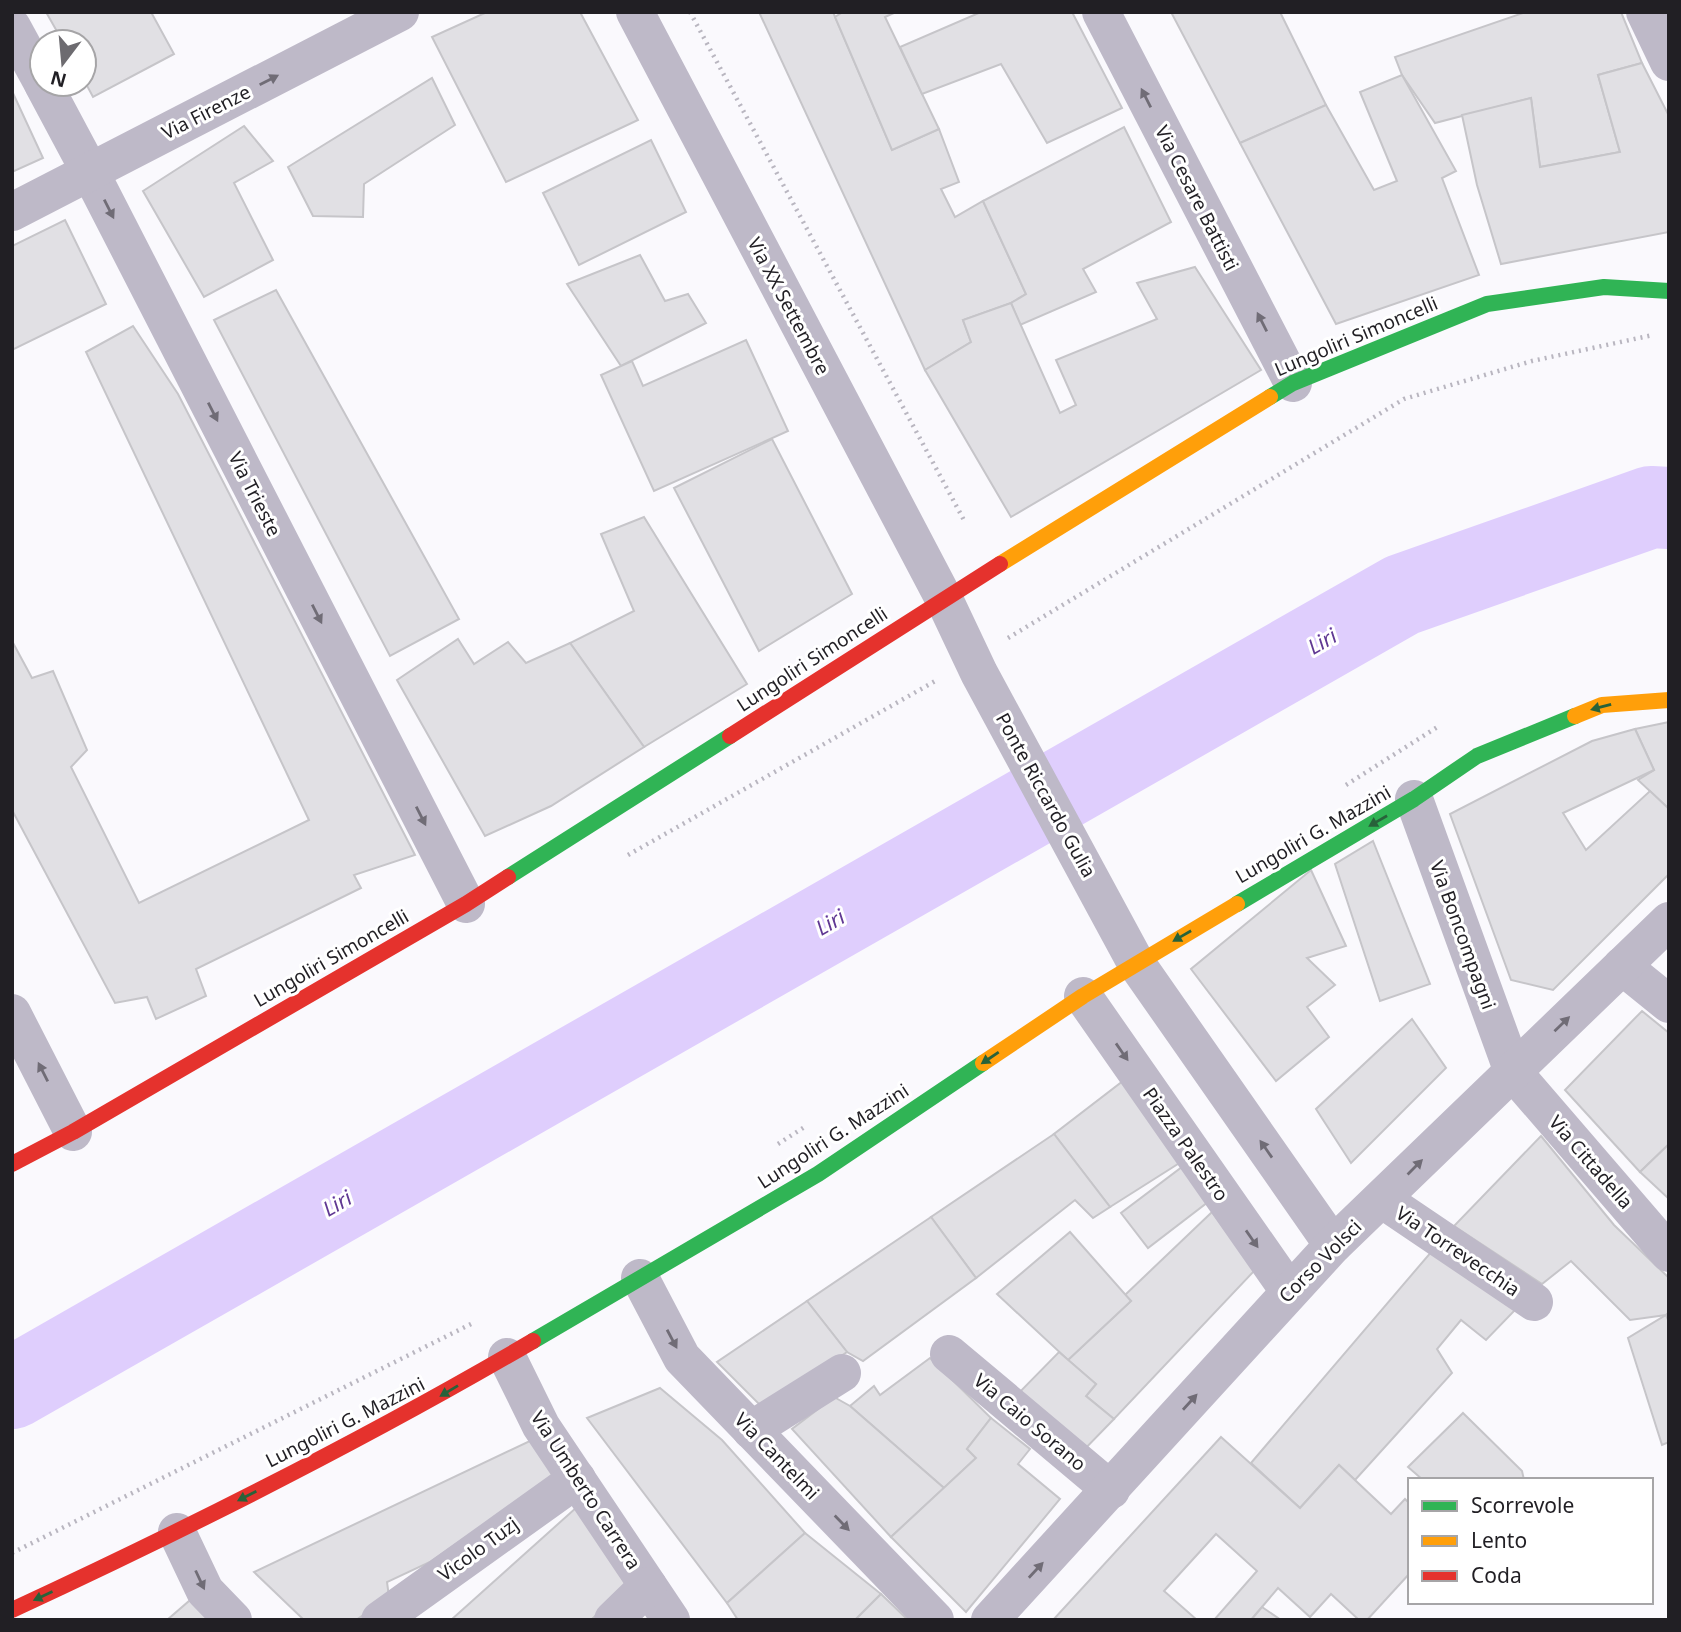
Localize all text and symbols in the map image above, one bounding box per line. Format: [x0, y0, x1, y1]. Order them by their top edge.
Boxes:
north arrow [28, 28, 98, 98]
text: N [47, 65, 69, 94]
one-way arrow [259, 74, 279, 85]
street label: Via Firenze [157, 79, 255, 145]
one-way arrow [1140, 88, 1152, 108]
street label: Via Cesare Battisti [1149, 121, 1245, 275]
one-way arrow [104, 199, 115, 219]
street label: Via XX Settembre [742, 233, 836, 379]
street label: Lungoliri Simoncelli [1270, 290, 1442, 382]
one-way arrow [1256, 312, 1267, 332]
one-way arrow [207, 402, 219, 422]
street label: Via Trieste [223, 447, 287, 541]
street label: Lungoliri Simoncelli [732, 600, 892, 718]
one-way arrow [312, 604, 323, 624]
water label: Liri [1302, 621, 1342, 660]
one-way arrow [1590, 702, 1612, 713]
street label: Ponte Riccardo Gulia [990, 708, 1102, 882]
street label: Lungoliri G. Mazzini [1231, 779, 1395, 889]
one-way arrow [416, 806, 427, 826]
one-way arrow [1368, 814, 1387, 827]
street label: Via Boncompagni [1424, 857, 1502, 1013]
water label: Liri [810, 902, 850, 941]
street label: Lungoliri Simoncelli [249, 903, 413, 1013]
one-way arrow [1172, 930, 1191, 942]
one-way arrow [1553, 1017, 1570, 1033]
one-way arrow [1115, 1043, 1129, 1061]
one-way arrow [981, 1051, 999, 1065]
one-way arrow [37, 1062, 48, 1082]
street label: Lungoliri G. Mazzini [752, 1077, 914, 1195]
street label: Piazza Palestro [1137, 1082, 1235, 1206]
street label: Via Cittadella [1543, 1110, 1639, 1214]
one-way arrow [1259, 1140, 1273, 1158]
one-way arrow [1407, 1159, 1424, 1176]
water label: Liri [317, 1183, 357, 1222]
street label: Via Torrevecchia [1391, 1200, 1525, 1302]
street label: Corso Volsci [1273, 1214, 1367, 1308]
one-way arrow [1245, 1229, 1258, 1248]
one-way arrow [665, 1329, 677, 1349]
street label: Via Caio Sorano [968, 1367, 1092, 1477]
street label: Lungoliri G. Mazzini [261, 1371, 429, 1473]
one-way arrow [439, 1385, 458, 1397]
one-way arrow [1182, 1393, 1198, 1411]
street label: Via Umberto Carrera [525, 1406, 647, 1574]
street label: Via Cantelmi [729, 1407, 825, 1505]
legend [1408, 1478, 1653, 1604]
one-way arrow [237, 1491, 257, 1502]
text: Scorrevole [1471, 1491, 1574, 1519]
street label: Vicolo Tuzj [433, 1511, 523, 1587]
one-way arrow [833, 1515, 850, 1532]
text: Lento [1471, 1526, 1527, 1554]
text: Coda [1471, 1561, 1522, 1589]
one-way arrow [1028, 1562, 1044, 1579]
one-way arrow [194, 1570, 205, 1590]
one-way arrow [32, 1591, 53, 1602]

